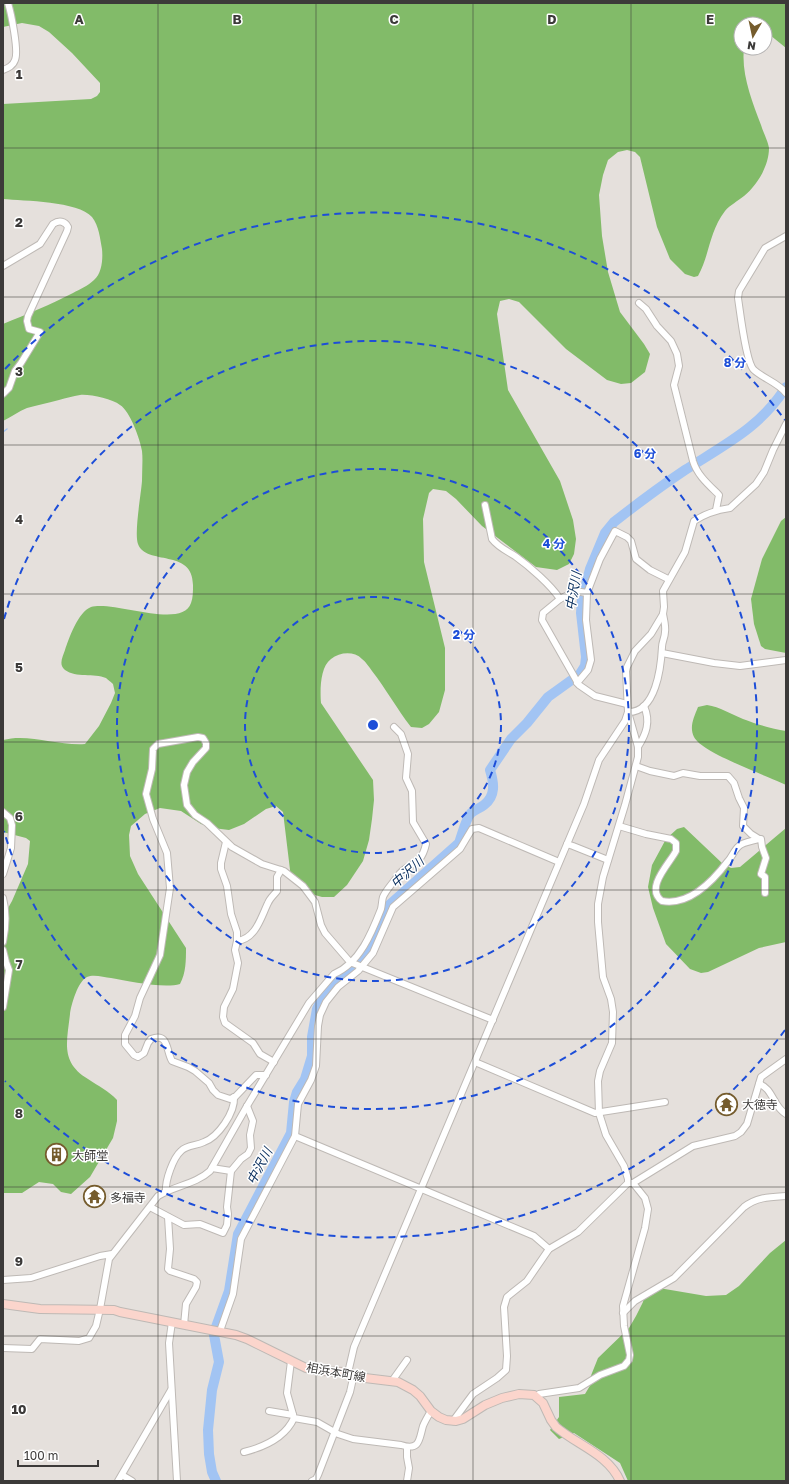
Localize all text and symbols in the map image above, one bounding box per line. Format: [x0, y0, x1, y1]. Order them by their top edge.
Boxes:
text: A [74, 11, 84, 27]
text: B [232, 11, 242, 27]
text: C [389, 11, 399, 27]
text: D [547, 11, 557, 27]
text: E [706, 11, 714, 27]
north arrow [733, 16, 773, 56]
text: N [746, 39, 757, 53]
text: 1 [16, 66, 23, 82]
text: 2 [15, 214, 23, 230]
text: 8 分 [724, 355, 746, 370]
text: 3 [15, 363, 23, 379]
text: 6 分 [634, 446, 656, 461]
text: 4 [15, 511, 23, 527]
text: 4 分 [543, 536, 565, 551]
water label: 中沢川 [562, 568, 585, 612]
text: 2 分 [453, 627, 475, 642]
text: 5 [15, 659, 23, 675]
centre of rings [366, 718, 380, 732]
text: 6 [15, 808, 23, 824]
water label: 中沢川 [387, 852, 428, 891]
text: 7 [15, 956, 23, 972]
temple icon: 大徳寺 [713, 1091, 739, 1117]
place label: 大徳寺 [742, 1097, 778, 1112]
text: 8 [15, 1105, 23, 1121]
building icon: 大師堂 [44, 1142, 70, 1168]
water label: 中沢川 [243, 1143, 276, 1187]
place label: 大師堂 [72, 1148, 108, 1163]
temple icon: 多福寺 [82, 1184, 108, 1210]
place label: 多福寺 [110, 1190, 146, 1205]
text: 9 [15, 1253, 23, 1269]
street label: 相浜本町線 [305, 1359, 367, 1385]
text: 10 [11, 1401, 27, 1417]
scale bar [18, 1442, 98, 1468]
text: 100 m [24, 1448, 58, 1463]

